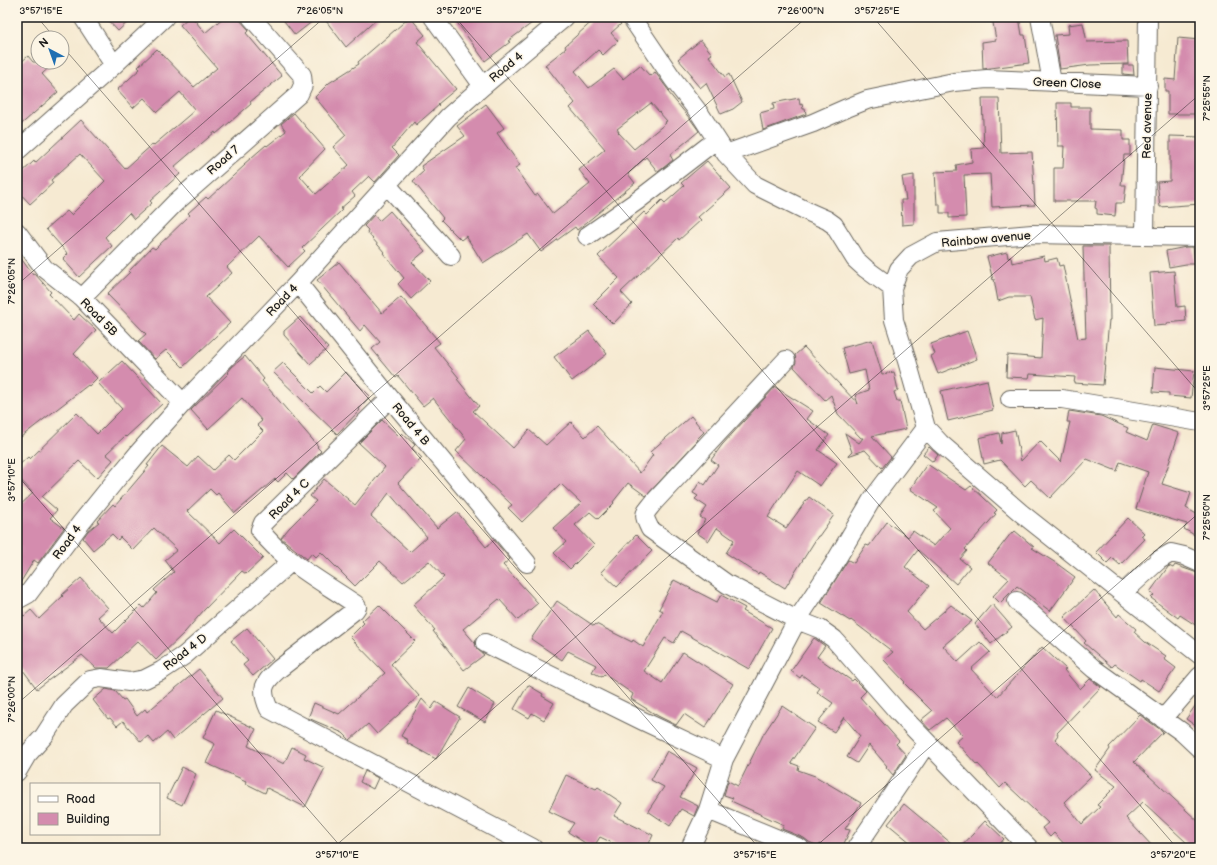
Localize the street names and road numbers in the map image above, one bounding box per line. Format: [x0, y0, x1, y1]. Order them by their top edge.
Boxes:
street label: Road 4 [486, 48, 527, 86]
street label: Green Close [1033, 75, 1101, 92]
street label: Red avenue [1139, 93, 1156, 159]
street label: Road 7 [204, 142, 243, 178]
street label: Rainbow avenue [941, 228, 1031, 251]
street label: Road 4 [263, 280, 302, 320]
street label: Road 5B [77, 295, 121, 339]
street label: Road 4 B [388, 400, 433, 449]
street label: Road 4 C [266, 476, 313, 523]
street label: Road 4 [50, 521, 86, 563]
street label: Road 4 D [160, 630, 210, 674]

